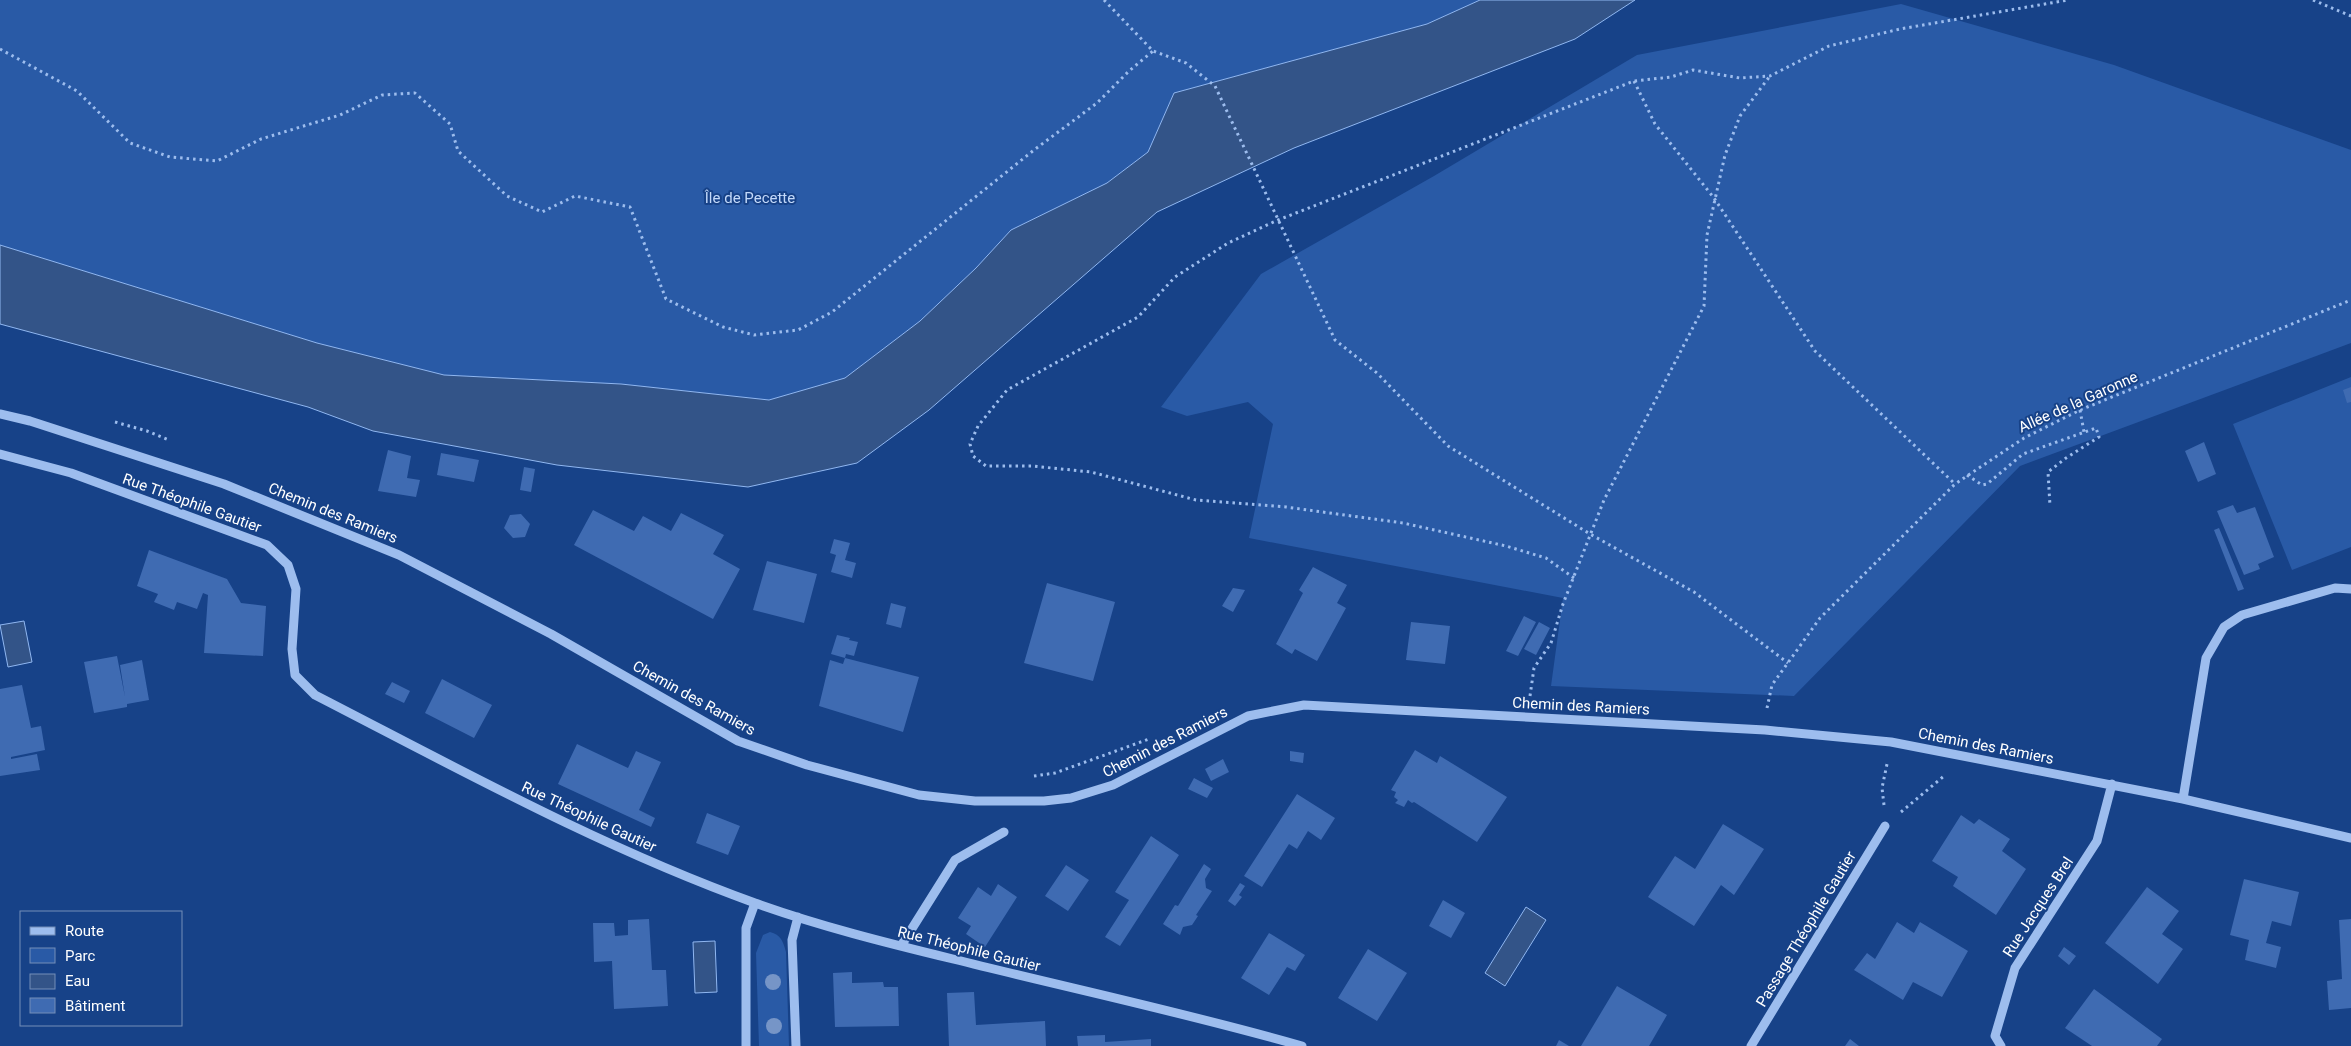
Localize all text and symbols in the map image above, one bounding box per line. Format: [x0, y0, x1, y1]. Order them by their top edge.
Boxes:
park label: Île de Pecette [704, 189, 795, 207]
street label: Allée de la Garonne [2016, 368, 2141, 436]
street label: Rue Théophile Gautier [120, 469, 264, 537]
street label: Chemin des Ramiers [266, 479, 400, 547]
street label: Chemin des Ramiers [629, 657, 759, 739]
street label: Chemin des Ramiers [1512, 693, 1650, 719]
street label: Chemin des Ramiers [1100, 703, 1230, 781]
street label: Chemin des Ramiers [1917, 724, 2055, 768]
street label: Rue Théophile Gautier [519, 778, 659, 856]
street label: Passage Théophile Gautier [1752, 848, 1860, 1010]
street label: Rue Jacques Brel [1999, 854, 2077, 960]
legend [20, 911, 182, 1026]
text: Route [65, 922, 104, 940]
street label: Rue Théophile Gautier [896, 923, 1042, 975]
text: Parc [65, 947, 95, 965]
text: Eau [65, 972, 90, 990]
text: Bâtiment [65, 997, 125, 1015]

